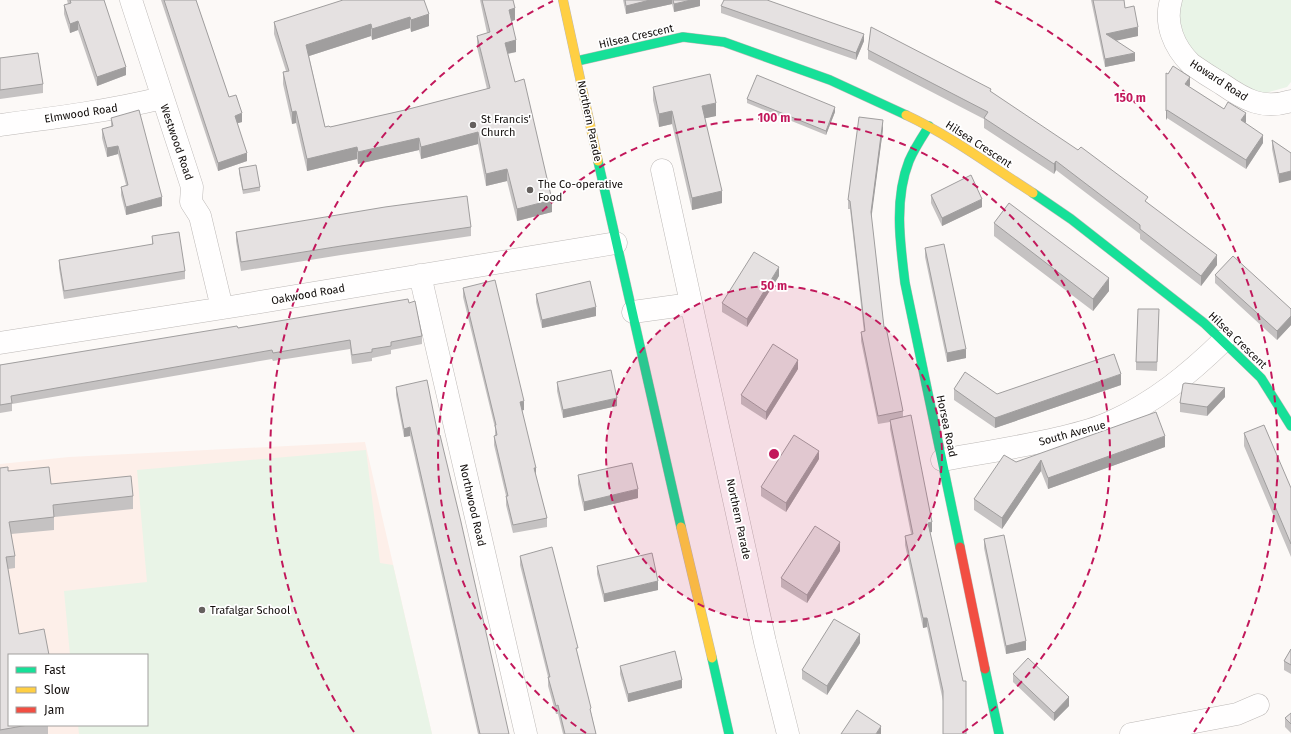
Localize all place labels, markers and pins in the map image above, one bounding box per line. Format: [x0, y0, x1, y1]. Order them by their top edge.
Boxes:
place label: St Francis' Church [481, 113, 531, 139]
marker: St Francis' Church [468, 120, 478, 130]
place label: The Co-operative Food [538, 178, 623, 204]
marker: The Co-operative Food [525, 185, 535, 195]
centre of rings [767, 447, 781, 461]
place label: Trafalgar School [210, 604, 290, 617]
marker: Trafalgar School [197, 605, 207, 615]

